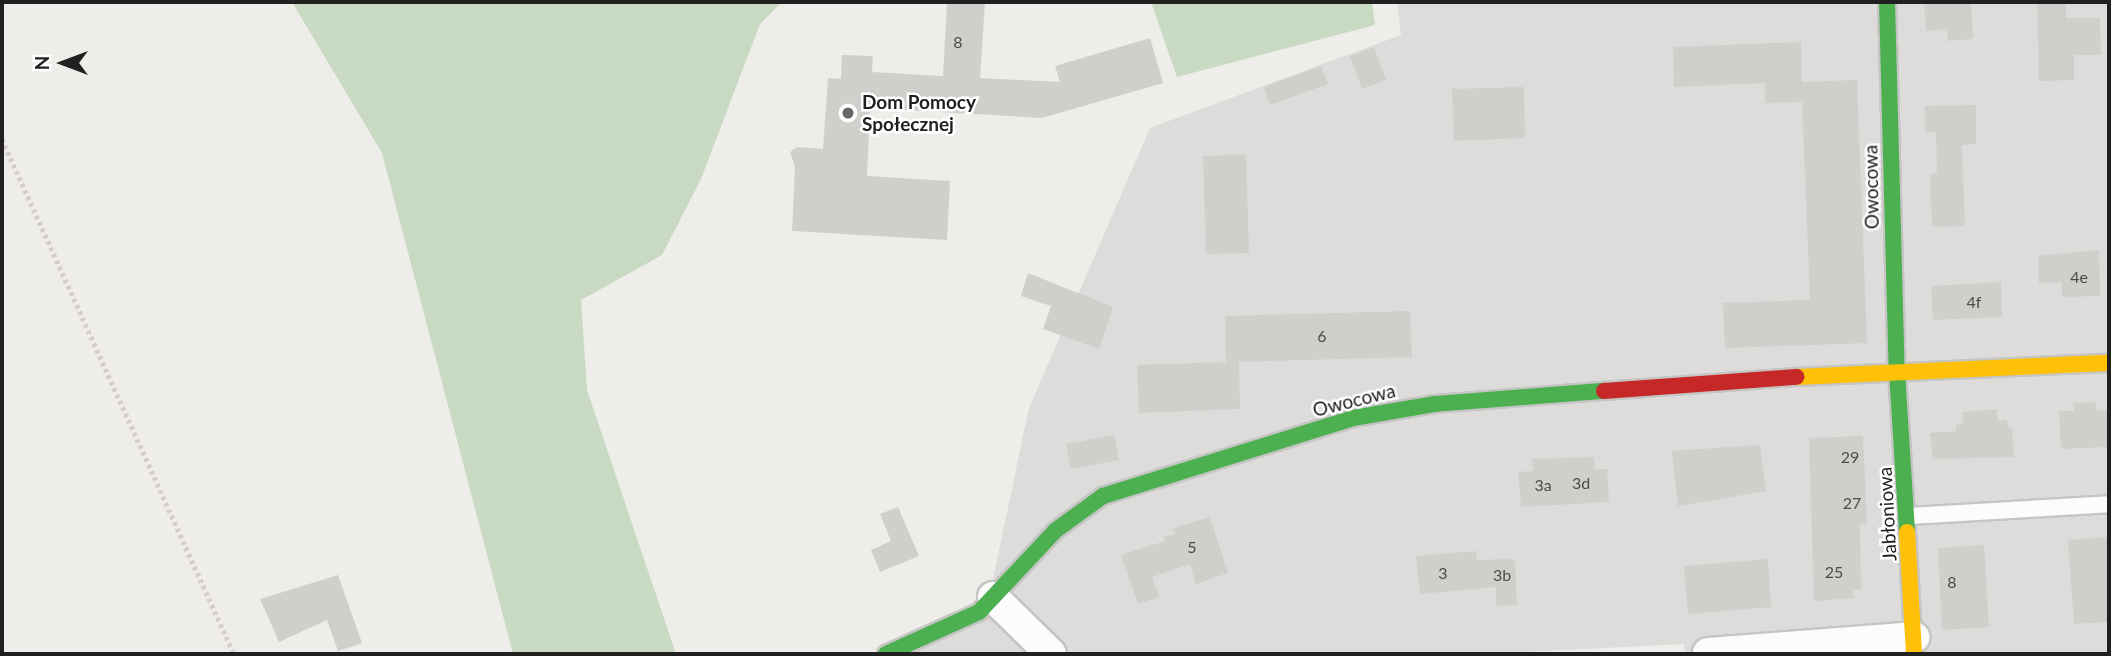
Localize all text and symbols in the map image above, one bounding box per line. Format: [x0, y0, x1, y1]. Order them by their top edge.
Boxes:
north arrow [28, 28, 98, 98]
house number: 8 [953, 32, 963, 52]
text: N [30, 56, 53, 70]
place label: Dom Pomocy Społecznej [862, 91, 976, 135]
marker: Dom Pomocy Społecznej [840, 105, 856, 121]
street label: Owocowa [1859, 145, 1883, 229]
house number: 4e [2070, 267, 2088, 287]
house number: 4f [1967, 292, 1981, 312]
house number: 6 [1317, 326, 1327, 346]
street label: Owocowa [1310, 379, 1398, 421]
house number: 29 [1841, 447, 1859, 467]
street label: Jabłoniowa [1873, 466, 1901, 562]
house number: 3d [1572, 473, 1590, 493]
house number: 3a [1534, 475, 1552, 495]
house number: 27 [1843, 493, 1861, 513]
house number: 5 [1187, 537, 1197, 557]
house number: 25 [1825, 562, 1843, 582]
house number: 3 [1438, 563, 1448, 583]
house number: 3b [1493, 565, 1511, 585]
house number: 8 [1947, 572, 1957, 592]

